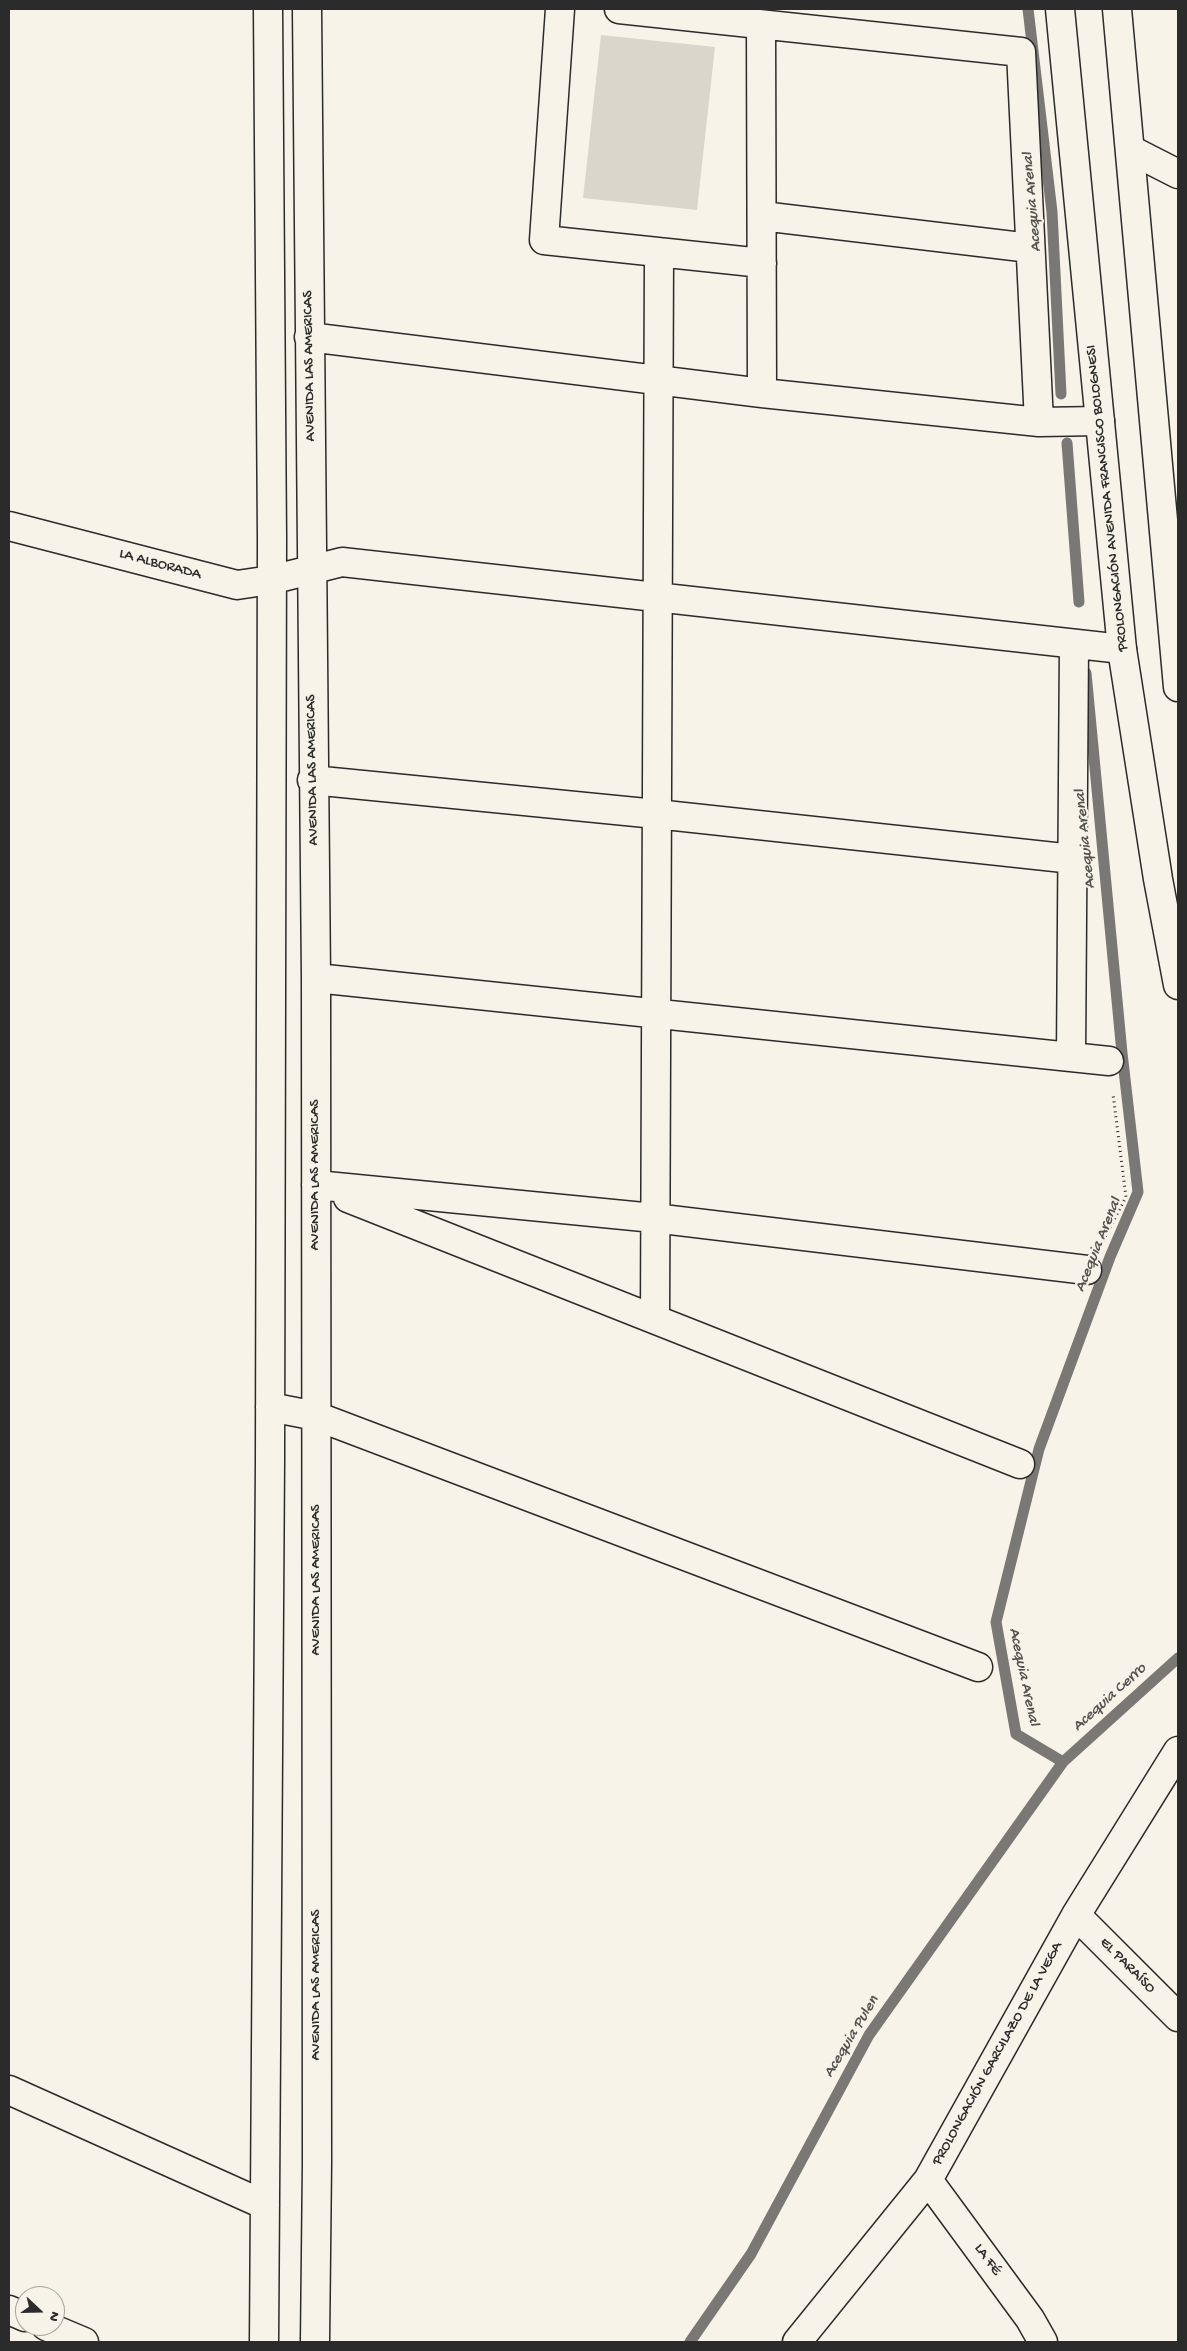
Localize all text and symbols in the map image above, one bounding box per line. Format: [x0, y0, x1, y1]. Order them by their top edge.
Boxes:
water label: Acequia Arenal [1019, 151, 1047, 253]
street label: AVENIDA LAS AMERICAS [300, 290, 320, 442]
street label: PROLONGACIÓN AVENIDA FRANCISCO BOLOGNESI [1083, 344, 1133, 652]
street label: LA ALBORADA [117, 545, 203, 585]
street label: AVENIDA LAS AMERICAS [303, 694, 323, 846]
water label: Acequia Arenal [1071, 788, 1101, 890]
street label: AVENIDA LAS AMERICAS [307, 1100, 325, 1250]
water label: Acequia Arenal [1071, 1195, 1127, 1295]
street label: AVENIDA LAS AMERICAS [308, 1505, 326, 1655]
water label: Acequia Arenal [1003, 1626, 1043, 1728]
water label: Acequia Cerro [1069, 1660, 1151, 1736]
street label: AVENIDA LAS AMERICAS [308, 1910, 326, 2060]
street label: EL PARAÍSO [1095, 1934, 1159, 1998]
street label: PROLONGACIÓN GARCILAZO DE LA VEGA [929, 1939, 1067, 2169]
water label: Acequia Pulen [820, 1993, 884, 2081]
street label: LA FÉ [969, 2241, 1005, 2279]
north arrow [15, 2286, 65, 2336]
text: N [44, 2309, 63, 2324]

